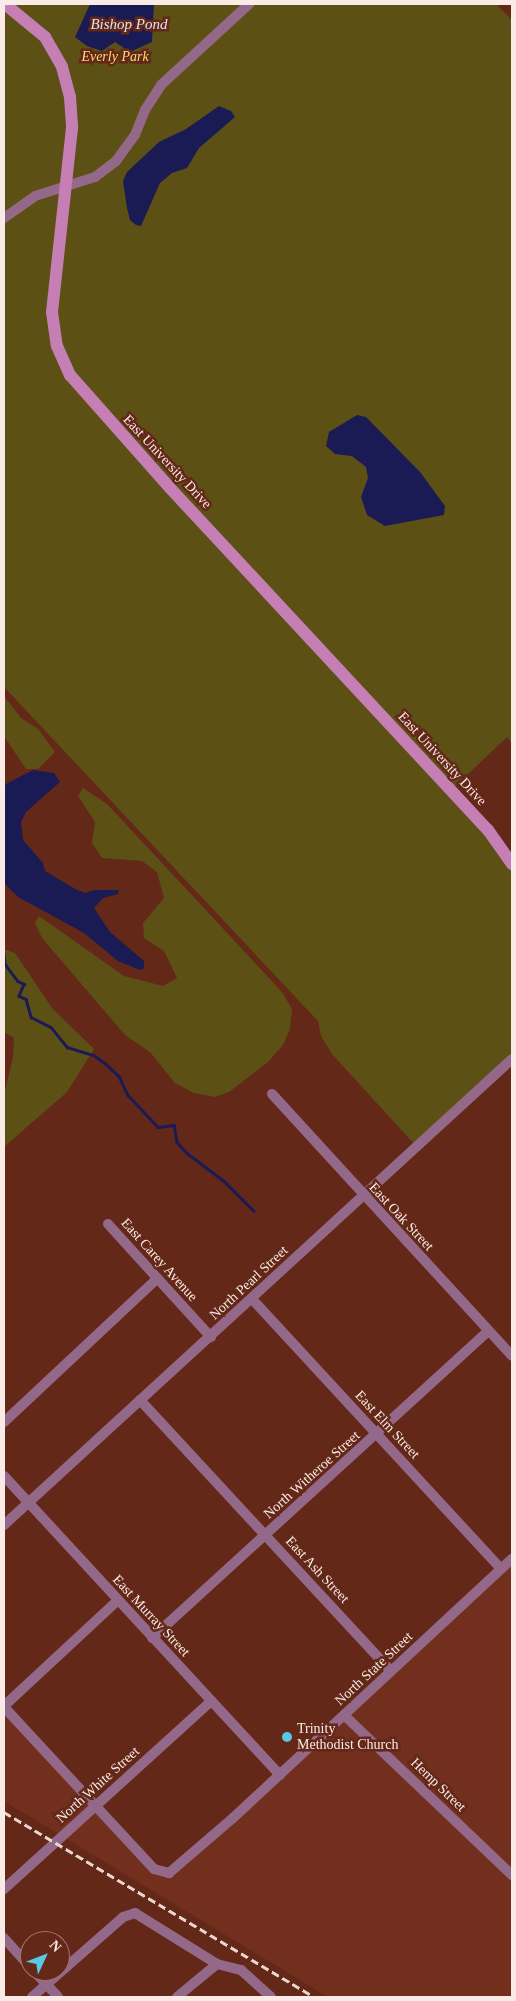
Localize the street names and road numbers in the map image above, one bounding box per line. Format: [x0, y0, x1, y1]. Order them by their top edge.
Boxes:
street label: East University Drive [119, 412, 215, 512]
street label: East University Drive [394, 709, 490, 809]
street label: East Oak Street [365, 1179, 437, 1255]
street label: East Carey Avenue [117, 1215, 201, 1305]
street label: North Pearl Street [206, 1242, 292, 1324]
street label: East Elm Street [351, 1387, 423, 1463]
street label: North Witheroe Street [260, 1427, 364, 1523]
street label: East Ash Street [281, 1533, 353, 1607]
street label: East Murray Street [109, 1572, 193, 1660]
street label: North State Street [332, 1629, 416, 1709]
street label: North White Street [53, 1743, 143, 1827]
street label: Hemp Street [407, 1755, 469, 1815]

